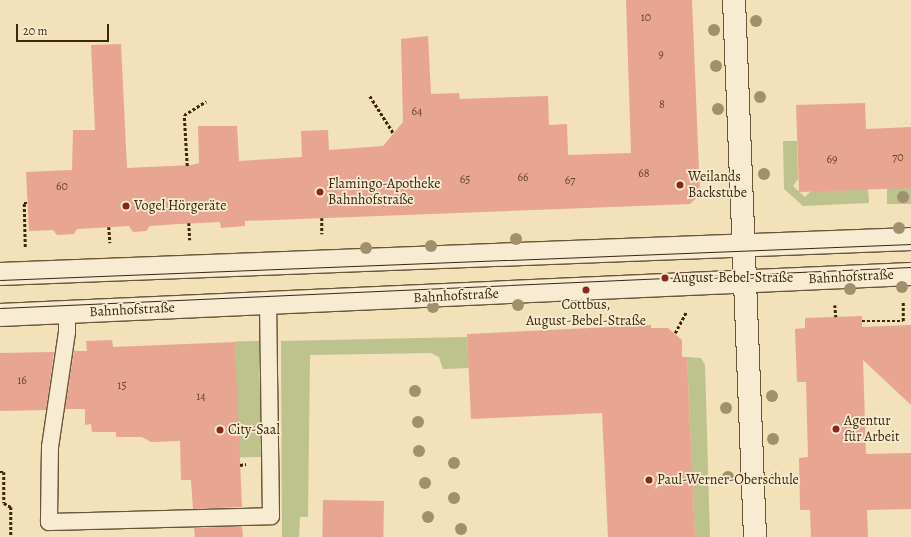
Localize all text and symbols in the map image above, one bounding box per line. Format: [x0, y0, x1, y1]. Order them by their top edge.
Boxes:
house number: 10 [641, 11, 651, 25]
scale bar [18, 16, 111, 42]
text: 20 m [23, 23, 47, 39]
house number: 9 [658, 48, 664, 62]
house number: 8 [659, 98, 665, 112]
house number: 64 [412, 105, 422, 119]
house number: 70 [892, 151, 904, 165]
house number: 69 [826, 153, 838, 167]
house number: 68 [638, 167, 650, 181]
place label: Weilands Backstube [688, 169, 747, 202]
house number: 66 [517, 171, 529, 185]
house number: 65 [460, 173, 470, 187]
house number: 67 [565, 174, 575, 188]
place label: Flamingo-Apotheke Bahnhofstraße [328, 176, 441, 208]
house number: 60 [56, 180, 68, 194]
marker: Weilands Backstube [675, 180, 685, 190]
marker: Flamingo-Apotheke Bahnhofstraße [315, 187, 325, 197]
place label: Vogel Hörgeräte [134, 198, 226, 214]
marker: Vogel Hörgeräte [121, 201, 131, 211]
street label: Bahnhofstraße [808, 266, 894, 288]
place label: August-Bebel-Straße [673, 270, 793, 286]
marker: August-Bebel-Straße [660, 273, 670, 283]
street label: Bahnhofstraße [413, 285, 499, 307]
marker: Cottbus, August-Bebel-Straße [581, 285, 591, 295]
place label: Cottbus, August-Bebel-Straße [526, 297, 646, 330]
street label: Bahnhofstraße [89, 299, 175, 321]
house number: 16 [17, 374, 27, 388]
house number: 15 [117, 379, 127, 393]
house number: 14 [196, 390, 206, 404]
place label: Agentur für Arbeit [844, 413, 900, 446]
place label: City-Saal [228, 422, 280, 438]
marker: Agentur für Arbeit [831, 424, 841, 434]
marker: City-Saal [215, 425, 225, 435]
place label: Paul-Werner-Oberschule [657, 472, 799, 488]
marker: Paul-Werner-Oberschule [644, 475, 654, 485]

